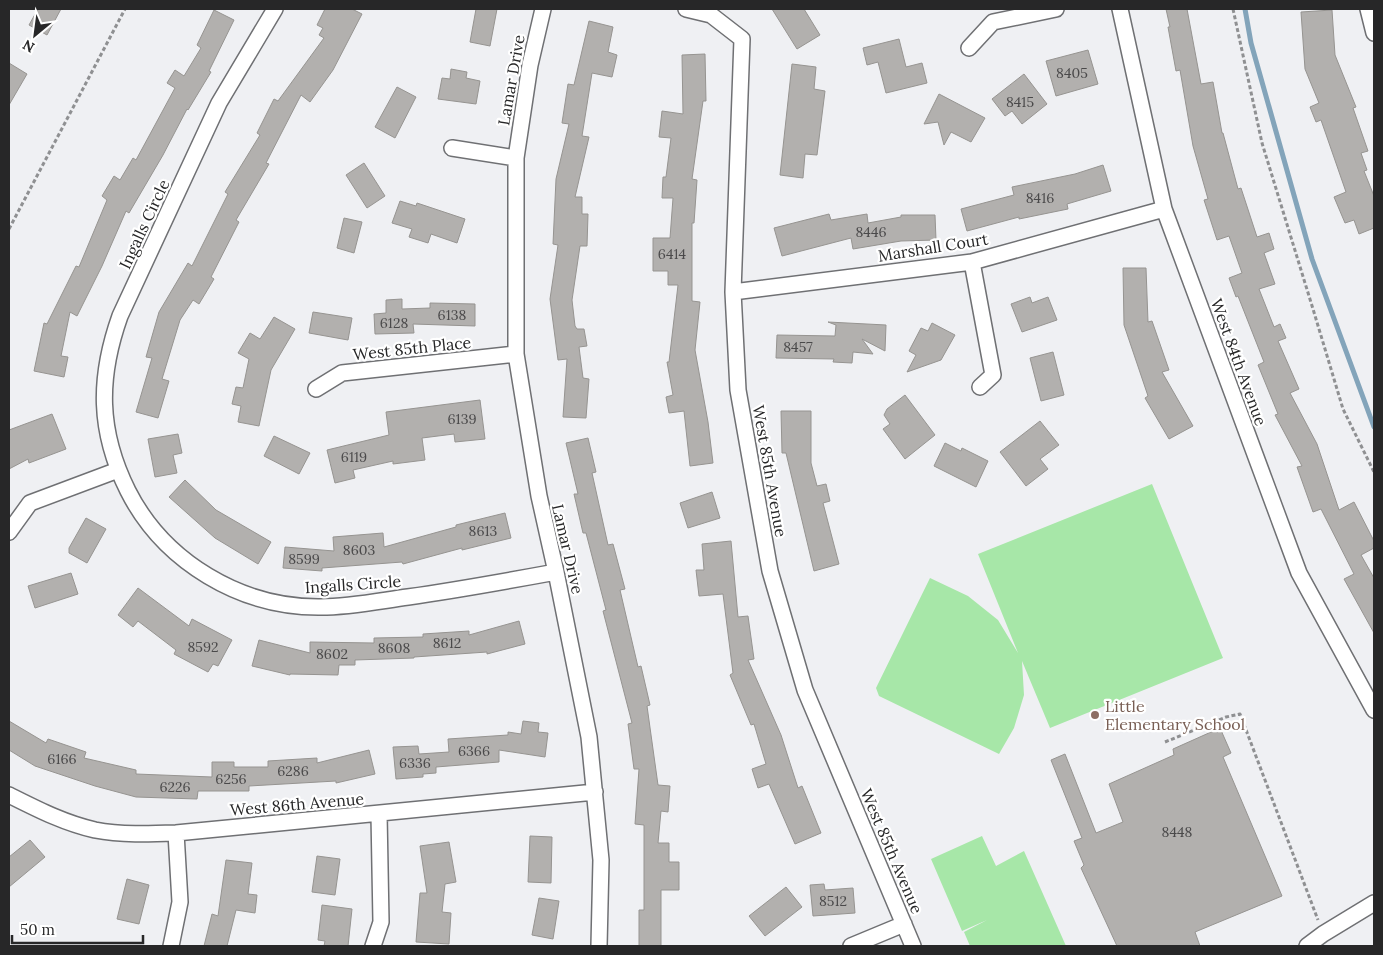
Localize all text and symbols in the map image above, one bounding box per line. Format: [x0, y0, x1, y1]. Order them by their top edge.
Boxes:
north arrow [10, 10, 60, 60]
street label: Lamar Drive [493, 33, 529, 127]
text: N [19, 36, 38, 57]
house number: 8405 [1056, 64, 1088, 82]
house number: 8415 [1006, 93, 1034, 111]
street label: Ingalls Circle [115, 176, 174, 272]
house number: 8416 [1026, 189, 1054, 207]
house number: 8446 [855, 223, 887, 241]
street label: Marshall Court [876, 228, 990, 266]
house number: 6414 [658, 245, 687, 263]
street label: West 84th Avenue [1207, 296, 1271, 429]
house number: 6138 [438, 306, 467, 324]
house number: 6128 [380, 314, 408, 332]
street label: West 85th Place [352, 332, 472, 364]
house number: 8457 [783, 338, 813, 356]
street label: West 85th Avenue [749, 403, 792, 539]
house number: 6139 [447, 410, 477, 428]
house number: 6119 [341, 448, 367, 466]
street label: Lamar Drive [548, 502, 588, 596]
house number: 8613 [469, 522, 498, 540]
house number: 8603 [343, 541, 375, 559]
house number: 8599 [288, 550, 320, 568]
street label: Ingalls Circle [304, 571, 402, 597]
house number: 8612 [433, 634, 461, 652]
house number: 8592 [187, 638, 219, 656]
house number: 8608 [378, 639, 410, 657]
house number: 8602 [316, 645, 348, 663]
place label: Little Elementary School [1105, 696, 1245, 734]
marker: Little Elementary School [1089, 709, 1101, 721]
house number: 6366 [458, 742, 490, 760]
house number: 6166 [47, 750, 77, 768]
house number: 6336 [399, 754, 431, 772]
house number: 6286 [277, 762, 309, 780]
house number: 6256 [215, 770, 247, 788]
house number: 6226 [159, 778, 191, 796]
street label: West 85th Avenue [857, 786, 927, 917]
street label: West 86th Avenue [229, 788, 365, 820]
house number: 8448 [1162, 823, 1193, 841]
house number: 8512 [819, 892, 847, 910]
scale bar [12, 912, 144, 944]
text: 50 m [20, 920, 55, 939]

